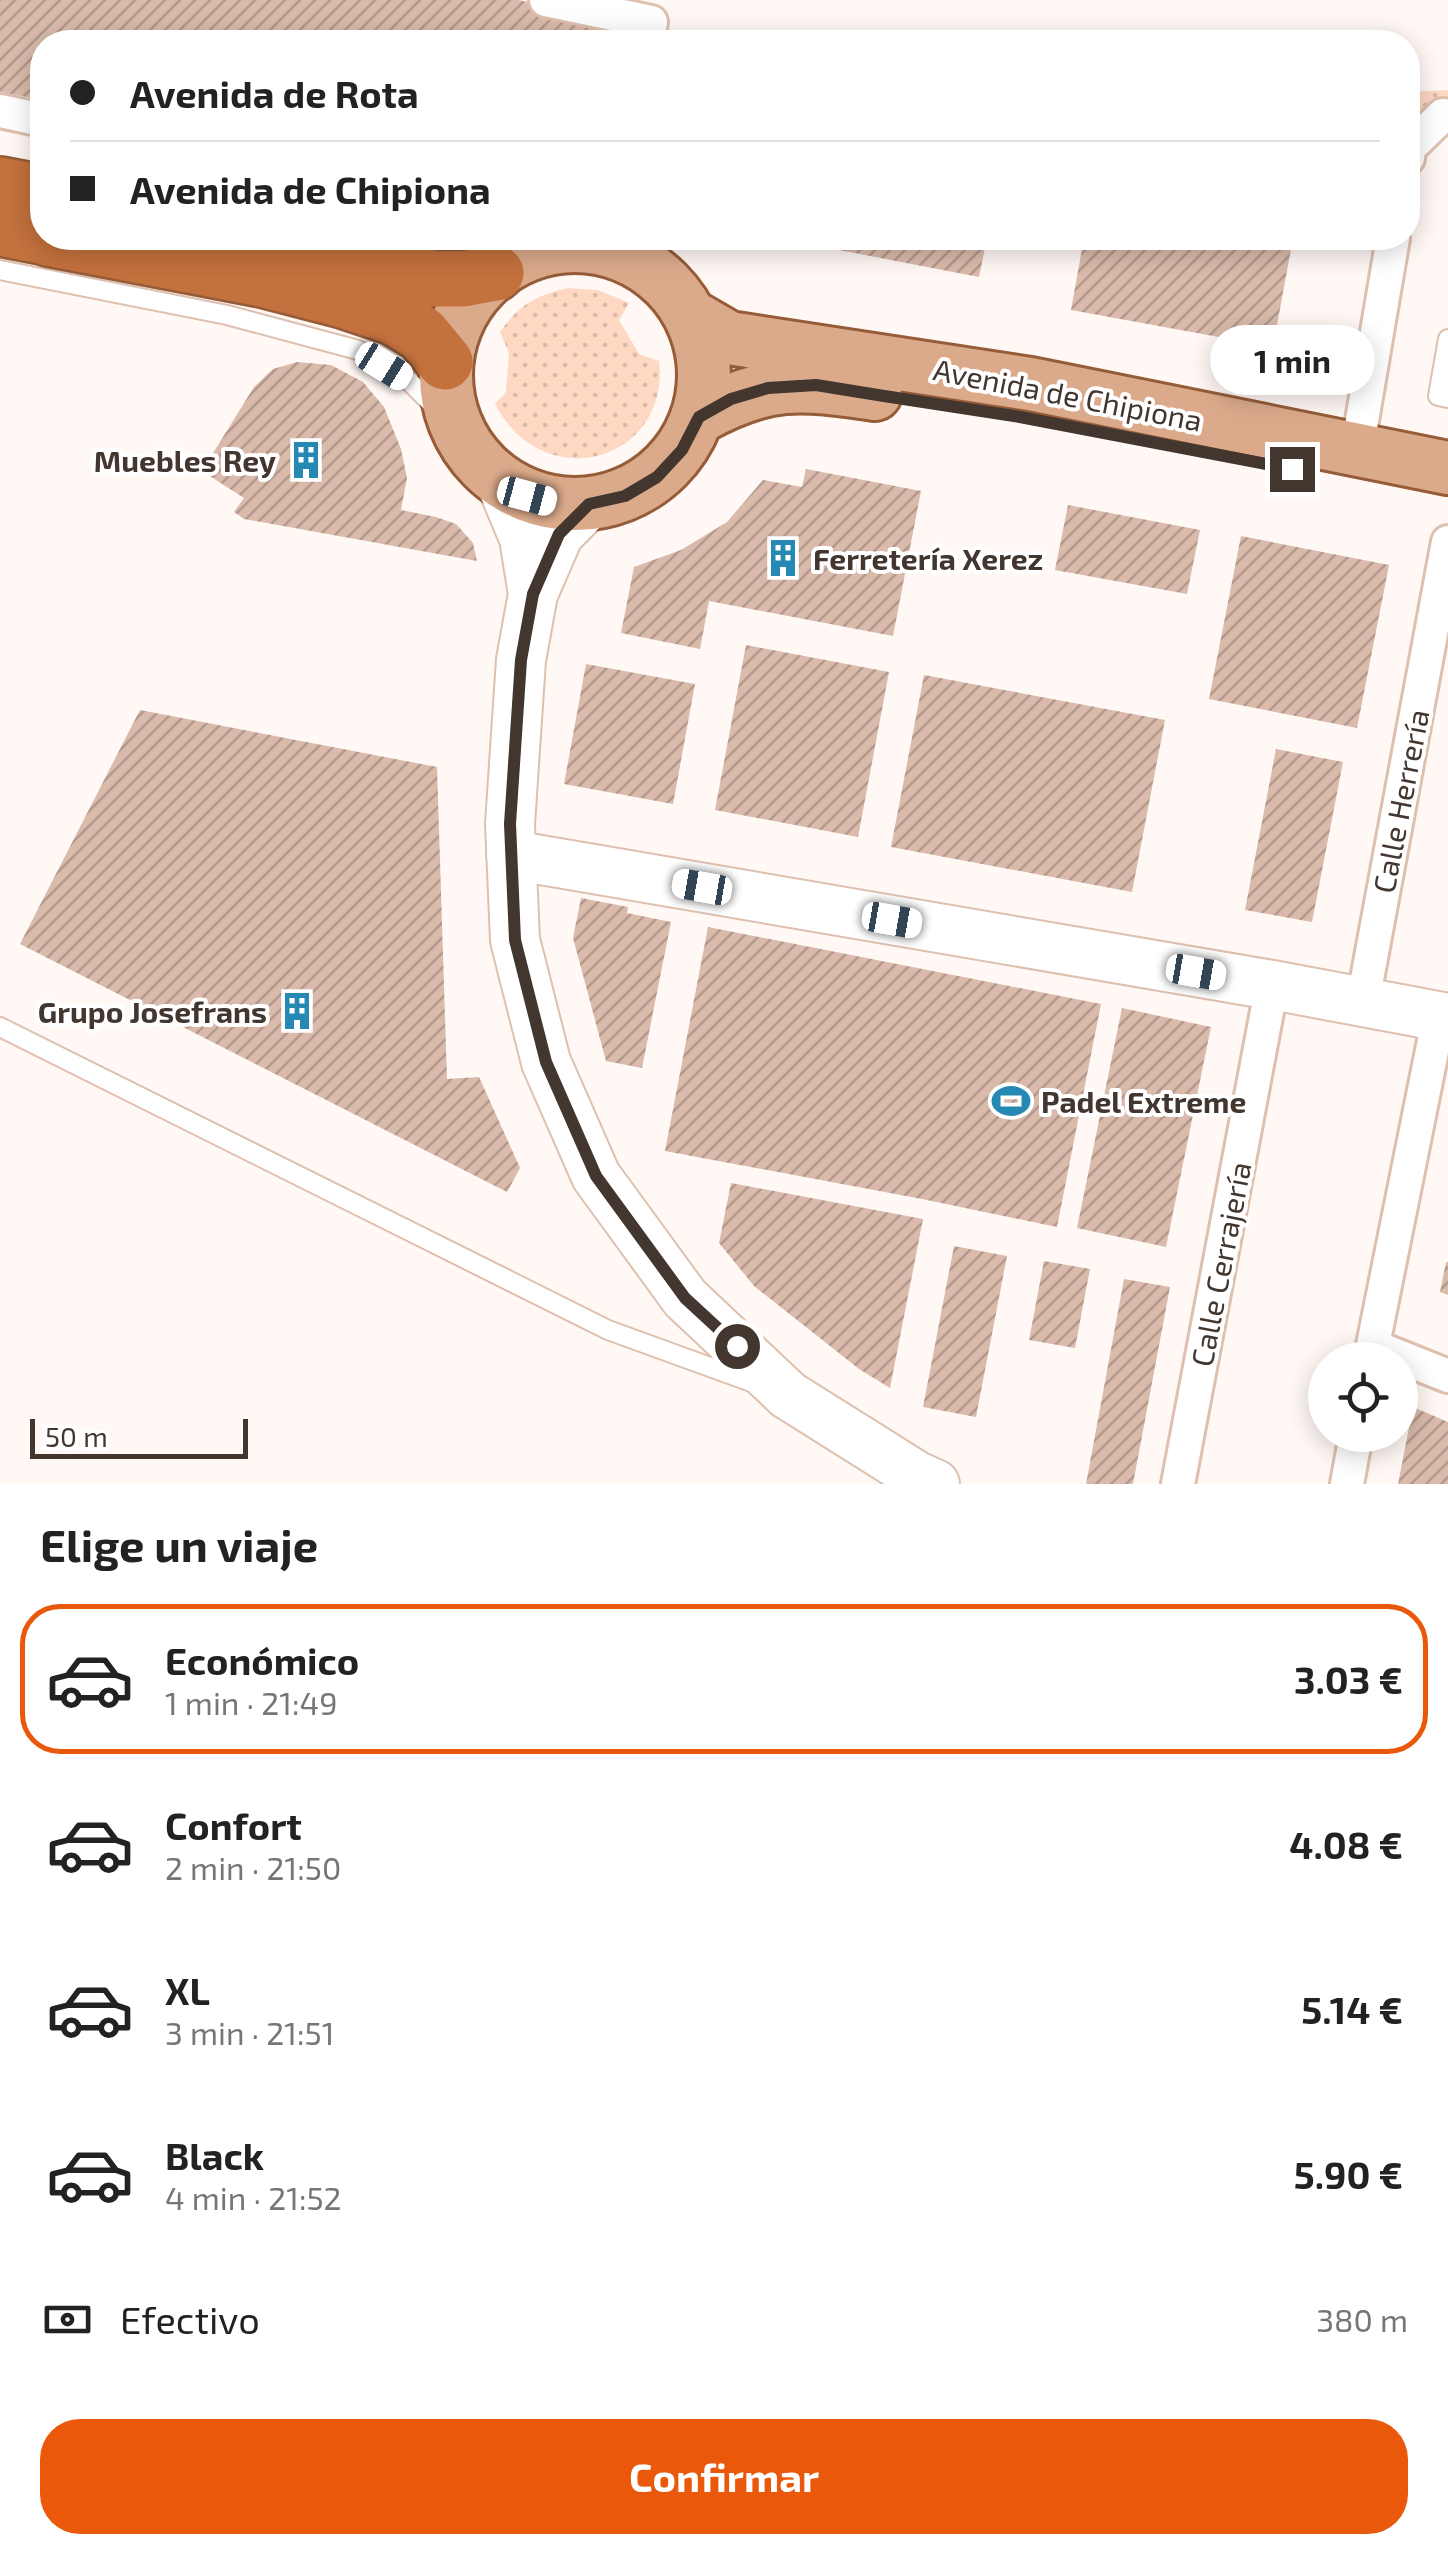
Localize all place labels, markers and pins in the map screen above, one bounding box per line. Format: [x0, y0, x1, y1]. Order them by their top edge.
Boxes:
building icon: Muebles Rey [285, 439, 327, 481]
place label: Muebles Rey [94, 442, 276, 479]
building icon: Ferretería Xerez [762, 537, 804, 579]
place label: Ferretería Xerez [813, 540, 1043, 576]
building icon: Grupo Josefrans [276, 990, 318, 1032]
place label: Grupo Josefrans [38, 993, 267, 1029]
sports icon: Padel Extreme [990, 1080, 1032, 1122]
place label: Padel Extreme [1041, 1083, 1246, 1119]

